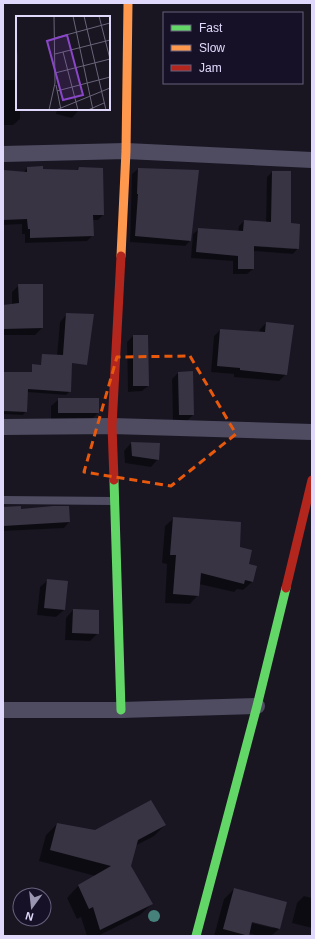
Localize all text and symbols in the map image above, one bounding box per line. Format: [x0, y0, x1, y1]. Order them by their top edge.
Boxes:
legend [163, 12, 303, 84]
inset map [16, 16, 110, 110]
text: Fast [199, 21, 223, 35]
text: Slow [199, 41, 225, 55]
text: Jam [199, 61, 222, 75]
north arrow [12, 887, 52, 927]
text: N [24, 910, 35, 923]

